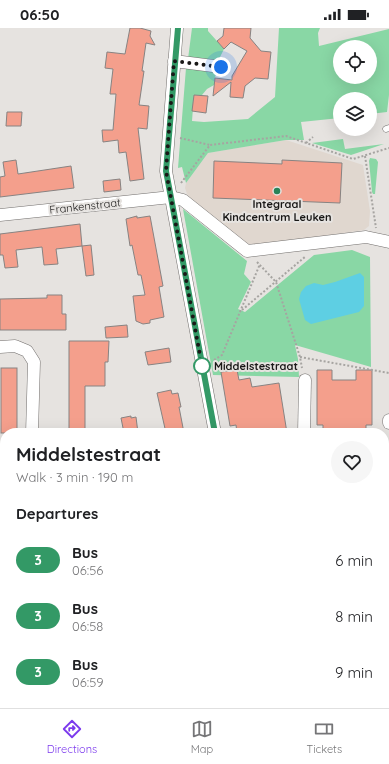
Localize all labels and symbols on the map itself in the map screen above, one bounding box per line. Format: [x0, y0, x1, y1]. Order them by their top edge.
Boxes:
your location [211, 57, 231, 77]
marker: Integraal Kindcentrum Leuken [272, 186, 282, 196]
street label: Frankenstraat [49, 195, 122, 217]
place label: Integraal Kindcentrum Leuken [222, 197, 332, 224]
marker: Middelstestraat [193, 357, 211, 375]
place label: Middelstestraat [214, 359, 298, 373]

